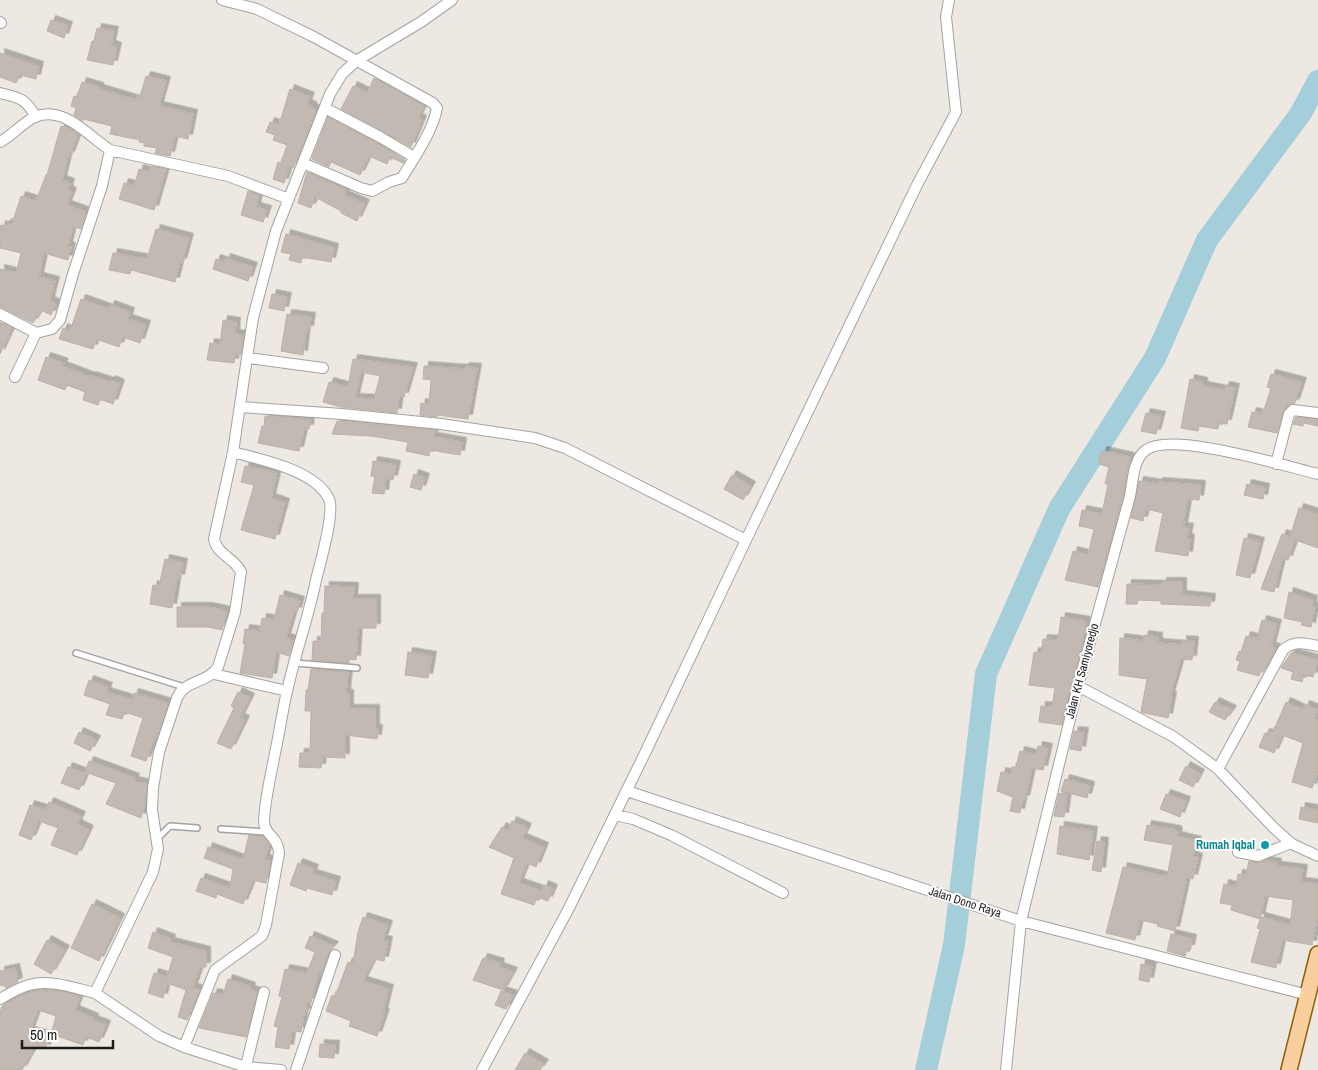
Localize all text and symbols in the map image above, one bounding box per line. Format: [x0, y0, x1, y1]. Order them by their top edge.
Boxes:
street label: Jalan KH Samiyoredjo [1062, 622, 1102, 720]
place label: Rumah Iqbal [1196, 837, 1255, 853]
marker: Rumah Iqbal [1259, 839, 1271, 851]
street label: Jalan Dono Raya [927, 883, 1004, 921]
scale bar [22, 1018, 114, 1050]
text: 50 m [30, 1024, 57, 1045]

